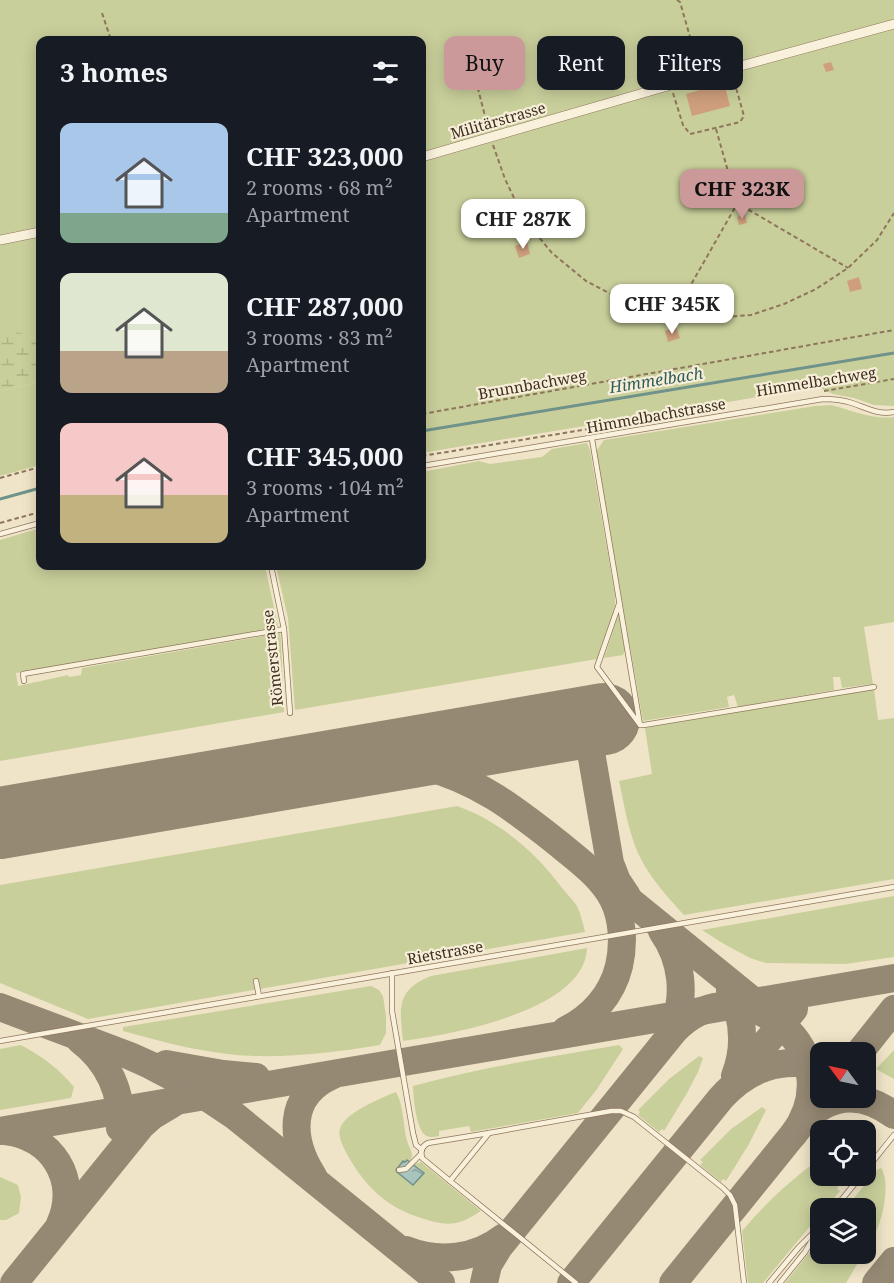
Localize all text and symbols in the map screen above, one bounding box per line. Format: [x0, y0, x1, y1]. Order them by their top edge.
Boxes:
chip: Buy [444, 36, 525, 90]
chip: Rent [537, 36, 625, 90]
chip: Filters [637, 36, 743, 90]
text: 3 homes [60, 54, 168, 90]
icon: filters [369, 56, 402, 89]
street label: Militärstrasse [448, 97, 548, 143]
text: CHF 323,000 [246, 138, 403, 174]
icon: home [108, 147, 180, 219]
pin: CHF 323K [680, 169, 804, 220]
text: 2 rooms · 68 m² [246, 174, 393, 201]
text: CHF 323K [694, 175, 790, 202]
pin: CHF 287K [461, 199, 585, 250]
text: Apartment [246, 201, 350, 228]
text: CHF 287K [475, 205, 571, 232]
pin: CHF 345K [610, 284, 734, 335]
text: CHF 287,000 [246, 288, 403, 324]
text: CHF 345K [624, 290, 720, 317]
icon: home [108, 297, 180, 369]
text: 3 rooms · 83 m² [246, 324, 393, 351]
text: Apartment [246, 351, 350, 378]
water label: Himmelbach [607, 362, 705, 398]
street label: Himmelbachweg [755, 362, 877, 400]
street label: Brunnbachweg [476, 365, 588, 403]
street label: Himmelbachstrasse [585, 393, 727, 437]
text: CHF 345,000 [246, 438, 403, 474]
icon: home [108, 447, 180, 519]
text: 3 rooms · 104 m² [246, 474, 404, 501]
text: Apartment [246, 501, 350, 528]
street label: Römerstrasse [257, 609, 287, 707]
street label: Rietstrasse [405, 935, 485, 969]
north arrow [810, 1042, 876, 1108]
map controls [810, 1042, 876, 1264]
button: locate [810, 1120, 876, 1186]
button: layers [810, 1198, 876, 1264]

